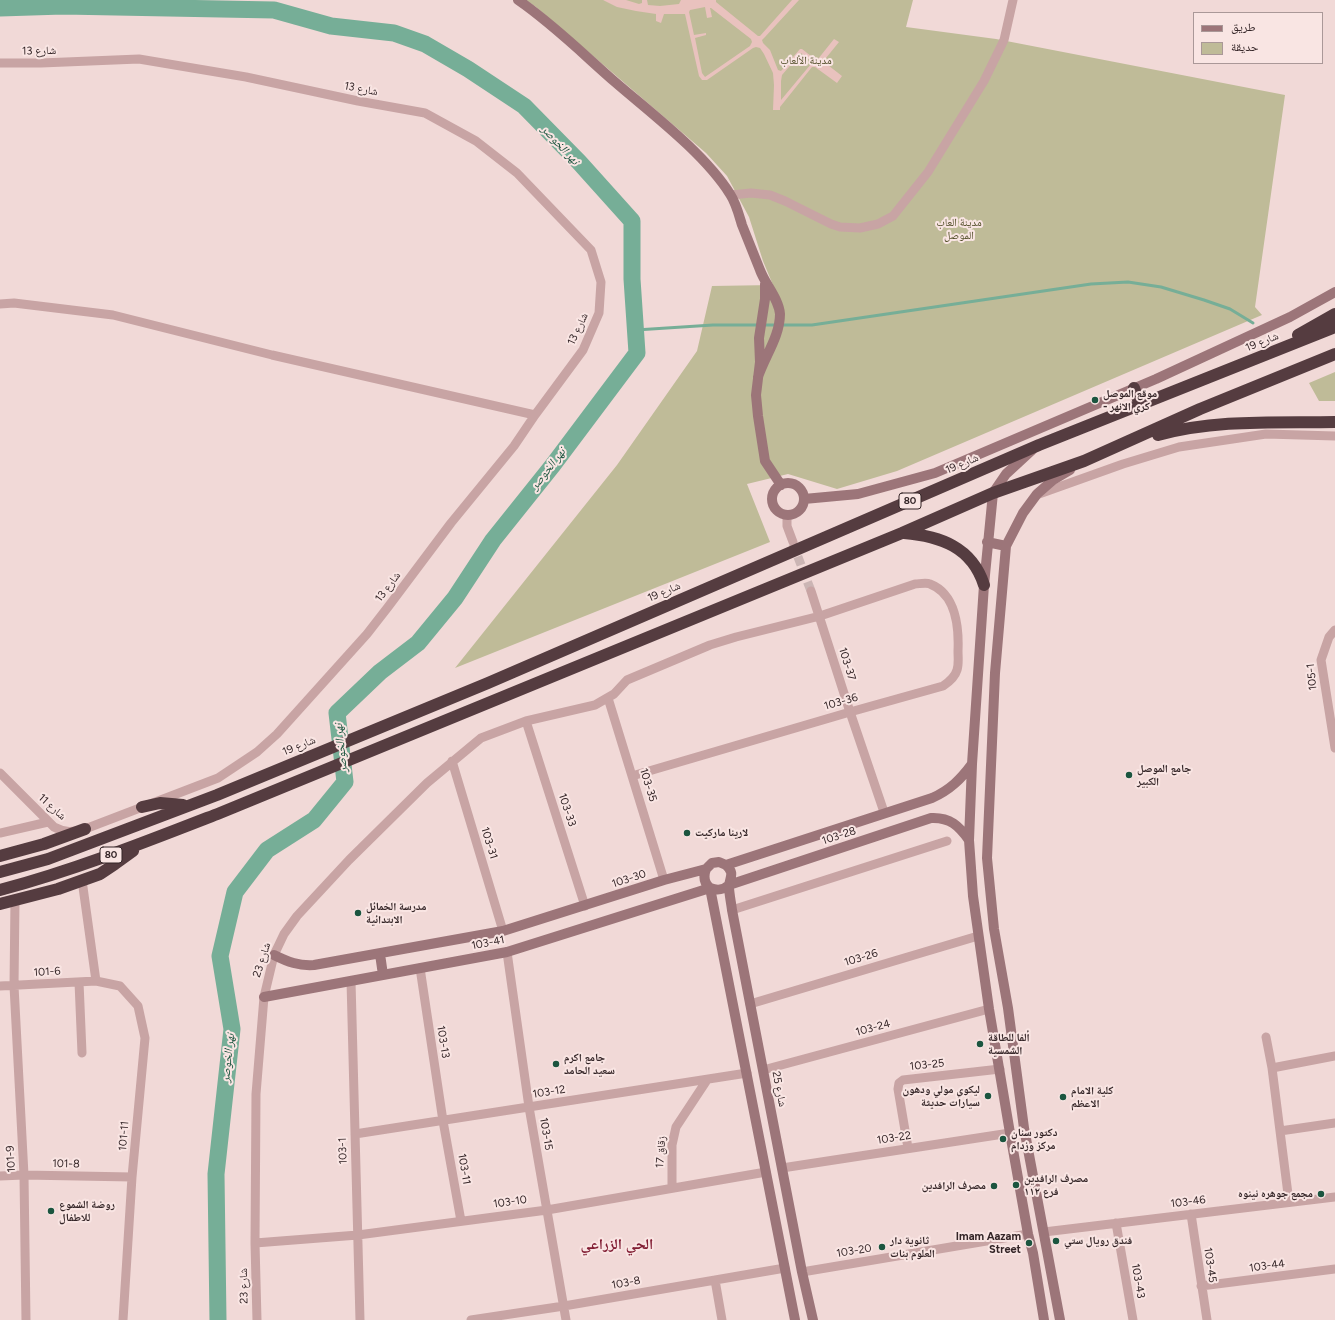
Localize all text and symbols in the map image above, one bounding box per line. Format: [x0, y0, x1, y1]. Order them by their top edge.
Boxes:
legend [1193, 12, 1323, 64]
text: طريق [1231, 20, 1256, 34]
text: حديقة [1231, 40, 1259, 54]
street label: شارع 13 [22, 44, 56, 58]
park label: مدينة الألعاب [780, 54, 832, 68]
street label: شارع 13 [343, 79, 379, 99]
water label: نهر الخوصر [538, 122, 582, 168]
park label: مدينة العاب الموصل [936, 216, 982, 242]
street label: شارع 13 [565, 311, 591, 347]
street label: شارع 19 [1244, 329, 1280, 355]
place label: موقع الموصل - كري الانهر [1103, 387, 1157, 413]
marker: موقع الموصل - كري الانهر [1090, 395, 1100, 405]
water label: نهر الخوصر [527, 445, 569, 493]
street label: شارع 19 [944, 451, 980, 477]
road number: 80 [899, 493, 921, 509]
street label: شارع 13 [372, 569, 404, 605]
street label: شارع 19 [646, 579, 682, 605]
street label: 103-37 [836, 646, 858, 682]
street label: 105-1 [1304, 663, 1320, 691]
street label: 103-36 [823, 691, 859, 713]
water label: نهر الخوصر [331, 723, 351, 773]
street label: شارع 19 [281, 733, 317, 759]
place label: جامع الموصل الكبير [1137, 762, 1191, 788]
street label: 103-35 [637, 767, 659, 803]
marker: جامع الموصل الكبير [1124, 770, 1134, 780]
street label: شارع 11 [35, 791, 69, 823]
street label: 103-33 [555, 792, 579, 828]
street label: 103-28 [820, 824, 858, 848]
street label: 103-31 [478, 825, 500, 861]
place label: لارينا ماركيت [695, 826, 748, 840]
marker: لارينا ماركيت [682, 828, 692, 838]
road number: 80 [100, 847, 122, 863]
street label: 103-30 [610, 867, 648, 891]
place label: مدرسة الخمائل الابتدائية [366, 900, 426, 926]
marker: مدرسة الخمائل الابتدائية [353, 908, 363, 918]
street label: 103-41 [470, 933, 506, 953]
street label: شارع 23 [250, 941, 274, 979]
street label: 103-26 [843, 947, 879, 969]
street label: 101-6 [33, 965, 61, 979]
street label: 103-24 [854, 1017, 892, 1039]
street label: 103-13 [434, 1025, 452, 1059]
place label: ألفا للطاقة الشمسية [988, 1031, 1030, 1057]
water label: نهر الخوصر [218, 1033, 238, 1083]
marker: ألفا للطاقة الشمسية [975, 1039, 985, 1049]
place label: جامع اكرم سعيد الحامد [564, 1051, 615, 1077]
street label: 103-25 [909, 1057, 945, 1073]
marker: جامع اكرم سعيد الحامد [551, 1059, 561, 1069]
street label: شارع 25 [769, 1070, 789, 1108]
street label: 103-12 [532, 1083, 566, 1101]
place label: ليكوي مولي ودهون سيارات حديثة [902, 1083, 980, 1109]
place label: كلية الامام الاعظم [1071, 1084, 1113, 1110]
marker: ليكوي مولي ودهون سيارات حديثة [983, 1091, 993, 1101]
marker: كلية الامام الاعظم [1058, 1092, 1068, 1102]
street label: 103-15 [537, 1117, 555, 1151]
street label: 101-11 [116, 1121, 132, 1151]
place label: دكتور سنان مركز وزدام [1011, 1126, 1057, 1152]
street label: 103-22 [876, 1129, 912, 1147]
marker: دكتور سنان مركز وزدام [998, 1134, 1008, 1144]
street label: زقاق 17 [653, 1136, 669, 1168]
street label: 103-1 [336, 1137, 350, 1165]
street label: 101-9 [4, 1145, 18, 1173]
street label: 103-11 [455, 1152, 473, 1186]
street label: 101-8 [52, 1157, 80, 1171]
place label: مصرف الرافدين فرع ١١٢ [1024, 1172, 1088, 1198]
place label: مصرف الرافدين [922, 1179, 986, 1193]
marker: مصرف الرافدين فرع ١١٢ [1011, 1180, 1021, 1190]
marker: مصرف الرافدين [989, 1181, 999, 1191]
place label: مجمع جوهره نينوه [1238, 1187, 1313, 1201]
marker: مجمع جوهره نينوه [1316, 1189, 1326, 1199]
street label: 103-10 [492, 1193, 528, 1211]
street label: 103-46 [1170, 1193, 1206, 1211]
place label: روضة الشموع للاطفال [59, 1198, 115, 1224]
marker: روضة الشموع للاطفال [46, 1206, 56, 1216]
place label: Imam Aazam Street [956, 1230, 1021, 1256]
place label: ثانوية دار العلوم بنات [890, 1234, 935, 1260]
place label: فندق رويال ستي [1064, 1234, 1132, 1248]
district label: الحي الزراعي [581, 1236, 653, 1254]
marker: فندق رويال ستي [1051, 1236, 1061, 1246]
marker: Imam Aazam Street [1024, 1238, 1034, 1248]
street label: 103-20 [836, 1242, 872, 1260]
marker: ثانوية دار العلوم بنات [877, 1242, 887, 1252]
street label: 103-45 [1201, 1247, 1219, 1283]
street label: 103-44 [1248, 1257, 1286, 1275]
street label: 103-43 [1128, 1263, 1148, 1299]
street label: شارع 23 [237, 1268, 251, 1304]
street label: 103-8 [611, 1274, 641, 1292]

